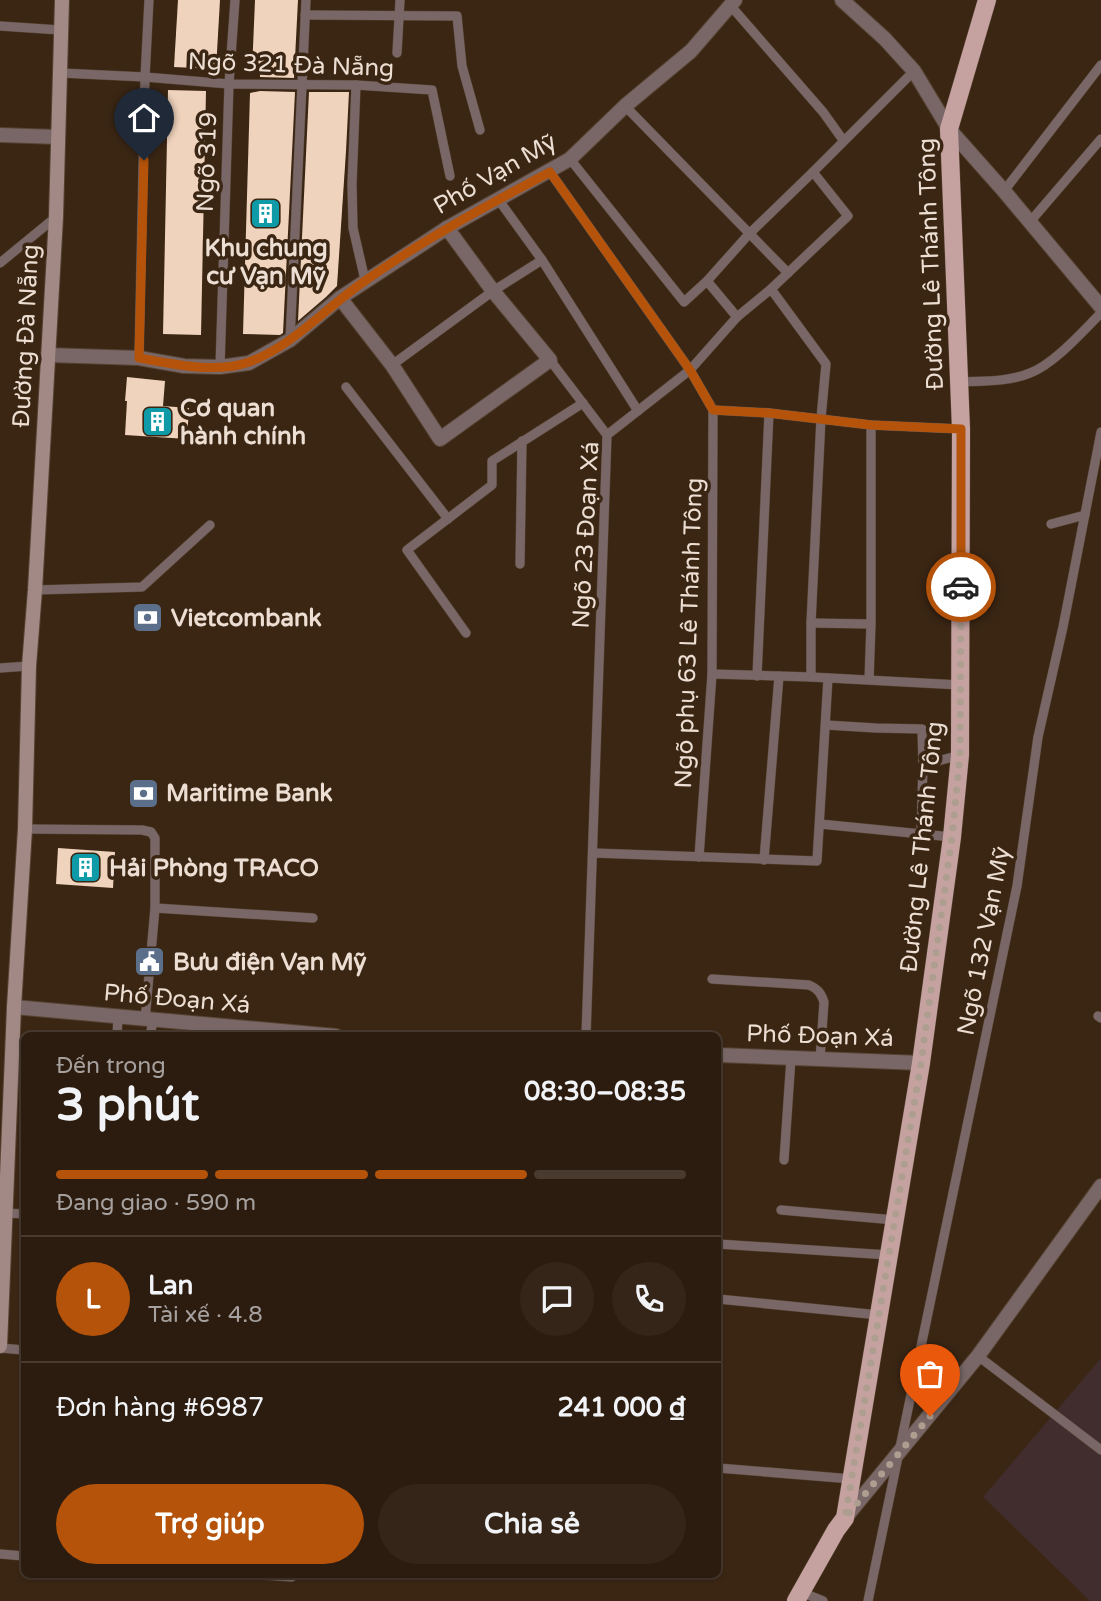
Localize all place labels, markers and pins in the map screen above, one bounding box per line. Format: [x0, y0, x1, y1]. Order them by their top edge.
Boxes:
pin [114, 88, 174, 160]
building icon: Khu chung cư Vạn Mỹ [249, 197, 283, 231]
place label: Khu chung cư Vạn Mỹ [204, 234, 328, 291]
place label: Cơ quan hành chính [180, 394, 306, 451]
building icon: Cơ quan hành chính [140, 405, 174, 439]
bank icon: Vietcombank [131, 601, 165, 635]
place label: Vietcombank [171, 604, 322, 633]
bank icon: Maritime Bank [126, 776, 160, 810]
place label: Maritime Bank [166, 779, 333, 808]
building icon: Hải Phòng TRACO [69, 851, 103, 885]
place label: Hải Phòng TRACO [109, 854, 319, 883]
public building icon: Bưu điện Vạn Mỹ [133, 945, 167, 979]
place label: Bưu điện Vạn Mỹ [173, 948, 367, 977]
pin [900, 1344, 960, 1416]

